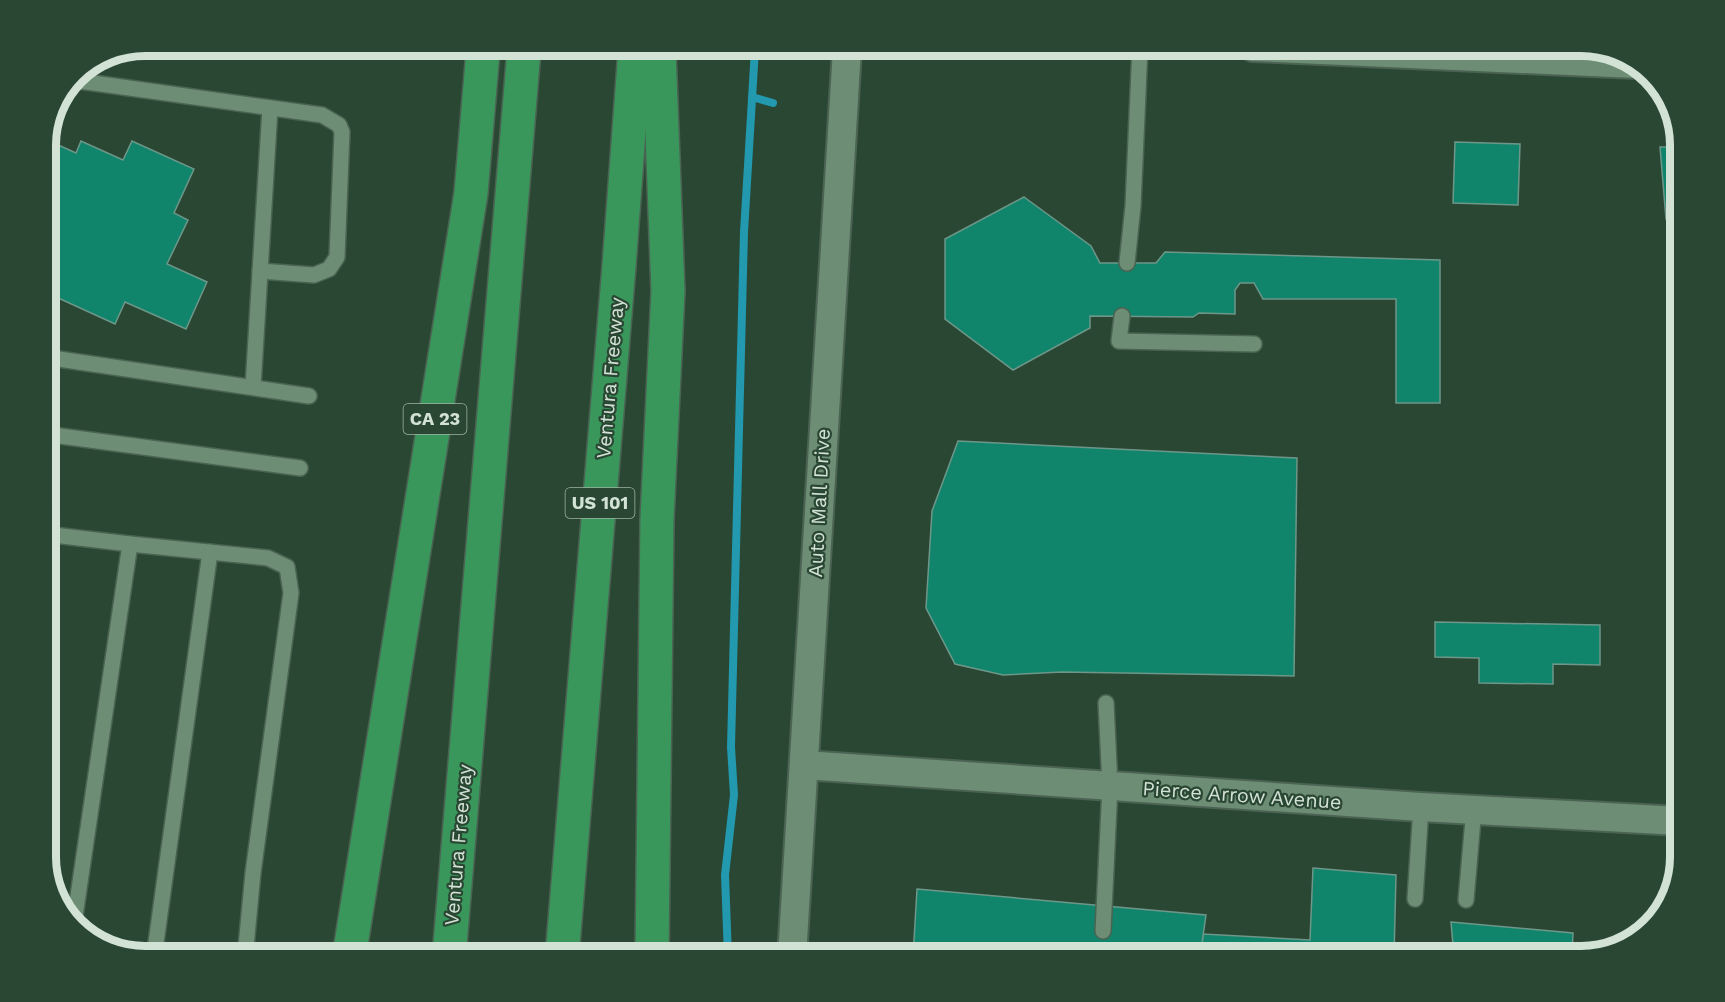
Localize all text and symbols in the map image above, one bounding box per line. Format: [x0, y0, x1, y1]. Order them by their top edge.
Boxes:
street label: Ventura Freeway [591, 296, 629, 460]
road number: CA 23 [404, 404, 466, 434]
street label: Auto Mall Drive [803, 428, 835, 578]
road number: US 101 [566, 488, 634, 518]
street label: Ventura Freeway [439, 763, 477, 927]
street label: Pierce Arrow Avenue [1142, 776, 1342, 814]

